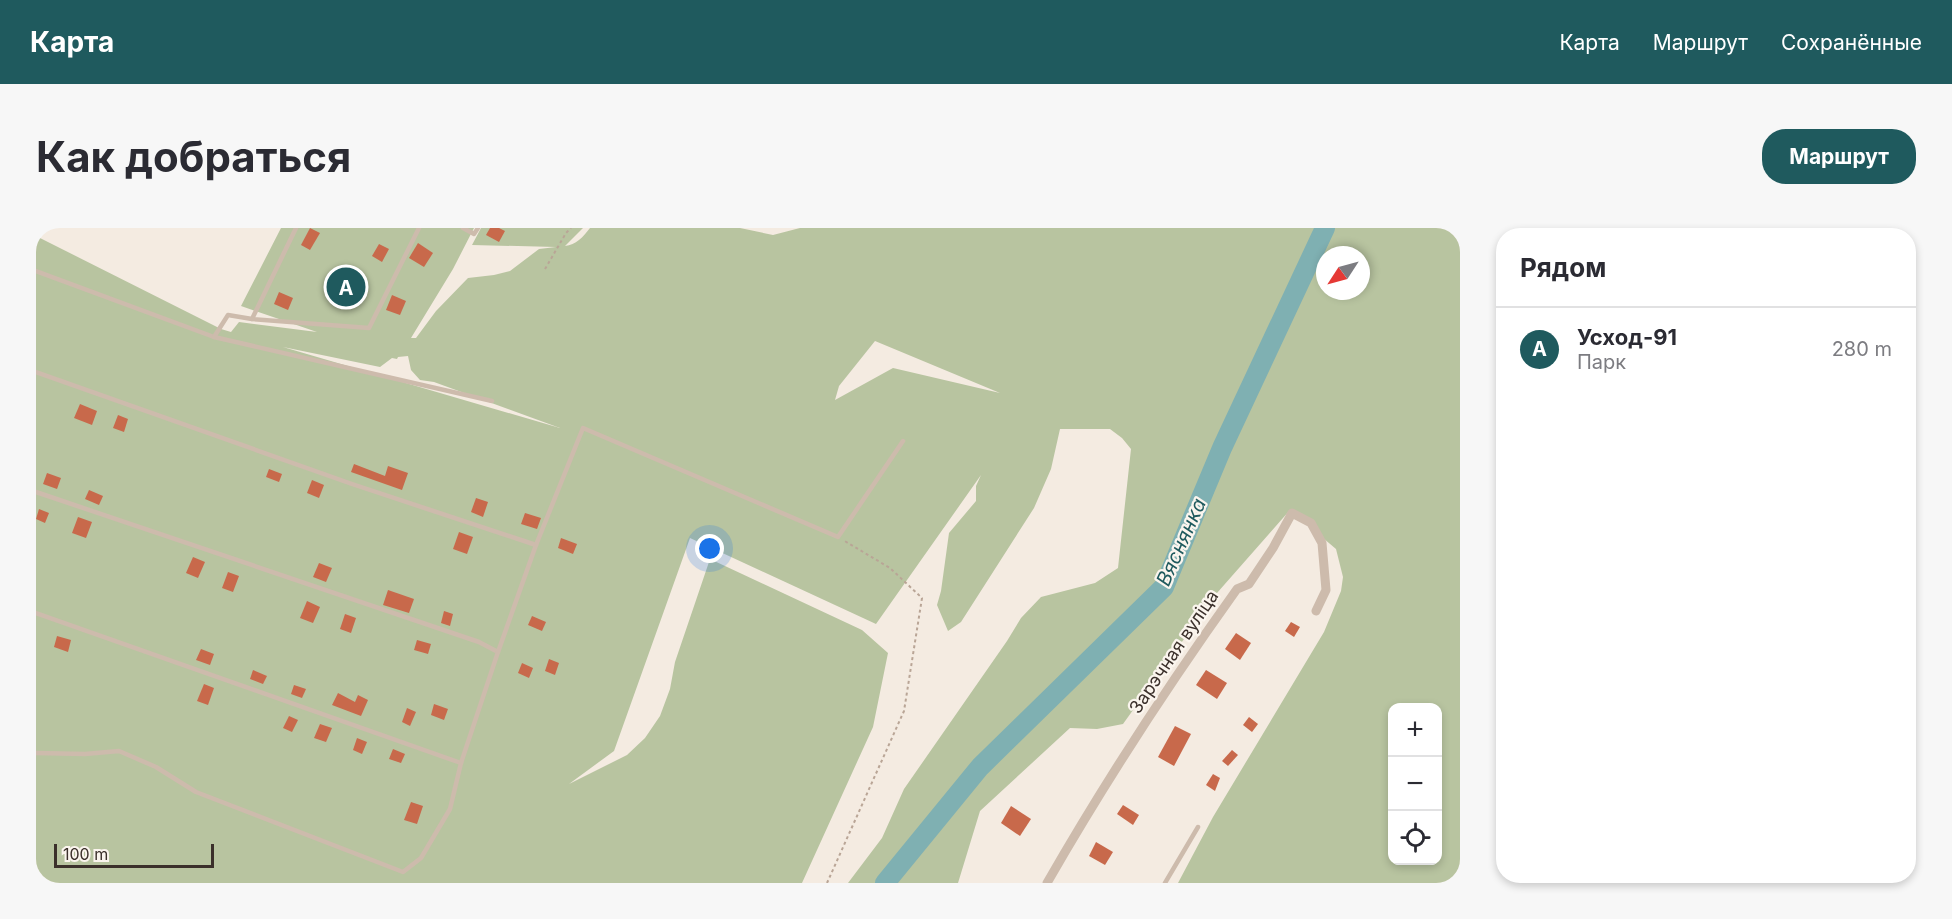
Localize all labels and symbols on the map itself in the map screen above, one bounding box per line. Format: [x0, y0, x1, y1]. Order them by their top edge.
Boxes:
north arrow [1316, 246, 1370, 300]
pin: A [326, 264, 366, 310]
water label: Вяснянка [1151, 494, 1211, 590]
your location [695, 534, 724, 563]
street label: Зарэчная вуліца [1125, 586, 1223, 717]
scale bar [54, 841, 214, 868]

